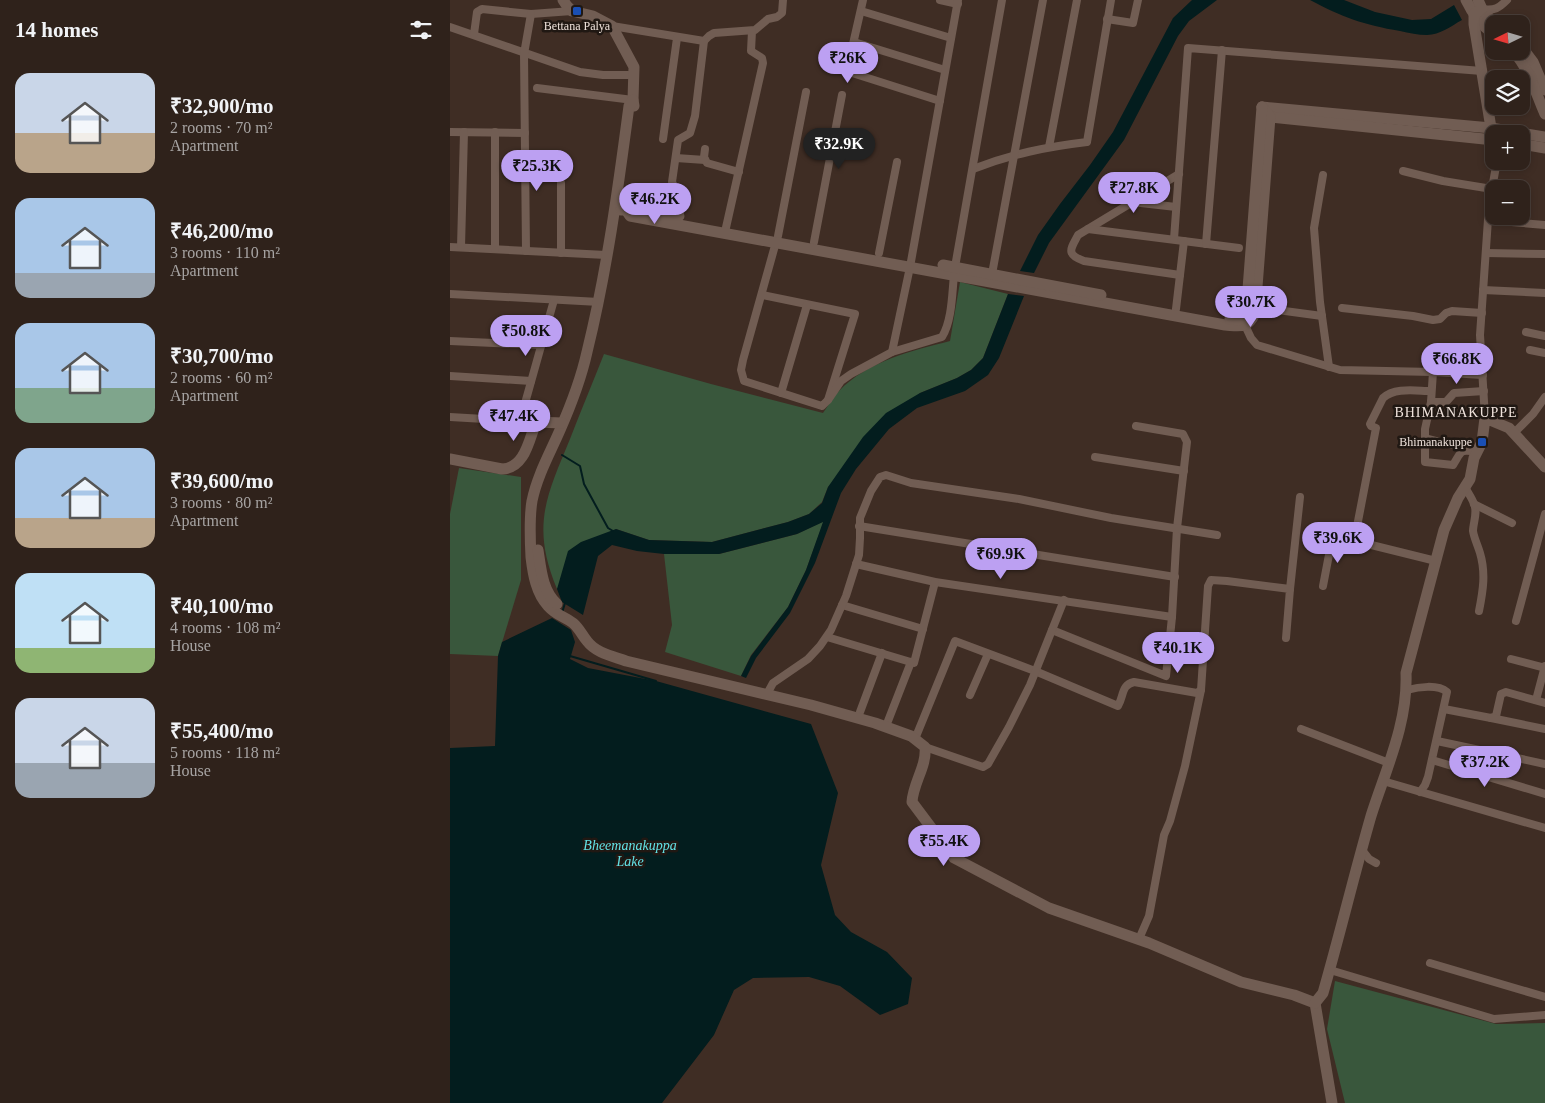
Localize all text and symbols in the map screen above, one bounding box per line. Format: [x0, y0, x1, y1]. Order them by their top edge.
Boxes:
marker: Bettana Palya [571, 5, 583, 17]
north arrow [1485, 15, 1530, 60]
map controls [1485, 15, 1530, 225]
icon: filters [407, 16, 435, 44]
text: 14 homes [15, 18, 98, 42]
place label: Bettana Palya [544, 19, 611, 33]
pin: ₹26K [818, 42, 878, 84]
text: ₹26K [829, 49, 867, 66]
button: layers [1485, 70, 1530, 115]
icon: home [55, 93, 115, 153]
text: ₹32,900/mo [170, 94, 274, 118]
text: 2 rooms · 70 m² [170, 119, 273, 136]
button: + [1485, 125, 1530, 170]
pin: ₹32.9K [798, 128, 880, 170]
text: ₹32.9K [814, 135, 864, 152]
text: Apartment [170, 137, 238, 154]
pin: ₹25.3K [496, 150, 578, 192]
text: ₹25.3K [512, 157, 562, 174]
pin: ₹27.8K [1093, 172, 1175, 214]
text: ₹27.8K [1109, 179, 1159, 196]
button: − [1485, 180, 1530, 225]
pin: ₹46.2K [614, 182, 696, 225]
text: ₹46.2K [630, 190, 680, 207]
icon: home [55, 218, 115, 278]
text: ₹46,200/mo [170, 219, 274, 243]
text: 3 rooms · 110 m² [170, 244, 280, 261]
text: Apartment [170, 262, 238, 279]
pin: ₹30.7K [1210, 286, 1292, 328]
text: ₹30.7K [1226, 293, 1276, 310]
pin: ₹50.8K [485, 314, 567, 357]
text: ₹50.8K [501, 322, 551, 339]
pin: ₹66.8K [1416, 342, 1498, 385]
icon: home [55, 343, 115, 403]
text: ₹30,700/mo [170, 344, 274, 368]
text: ₹66.8K [1432, 350, 1482, 367]
text: 2 rooms · 60 m² [170, 369, 273, 386]
text: Apartment [170, 387, 238, 404]
pin: ₹47.4K [473, 400, 555, 442]
district label: BHIMANAKUPPE [1394, 405, 1518, 420]
text: ₹47.4K [489, 407, 539, 424]
place label: Bhimanakuppe [1399, 435, 1472, 449]
marker: Bhimanakuppe [1476, 436, 1488, 448]
icon: home [55, 468, 115, 528]
text: ₹39,600/mo [170, 469, 274, 493]
text: 3 rooms · 80 m² [170, 494, 273, 511]
text: Apartment [170, 512, 238, 529]
pin: ₹39.6K [1297, 522, 1379, 564]
text: ₹39.6K [1313, 529, 1363, 546]
pin: ₹69.9K [960, 538, 1042, 580]
text: ₹69.9K [976, 545, 1026, 562]
icon: home [55, 593, 115, 653]
text: ₹40,100/mo [170, 594, 274, 618]
text: 4 rooms · 108 m² [170, 619, 281, 636]
pin: ₹40.1K [1137, 632, 1219, 674]
text: House [170, 637, 211, 654]
text: ₹40.1K [1153, 639, 1203, 656]
icon: home [55, 718, 115, 778]
text: ₹55,400/mo [170, 719, 274, 743]
text: 5 rooms · 118 m² [170, 744, 280, 761]
pin: ₹37.2K [1444, 746, 1526, 788]
text: ₹37.2K [1460, 753, 1510, 770]
text: House [170, 762, 211, 779]
pin: ₹55.4K [903, 824, 985, 867]
text: ₹55.4K [919, 832, 969, 849]
water label: Bheemanakuppa Lake [583, 838, 677, 869]

